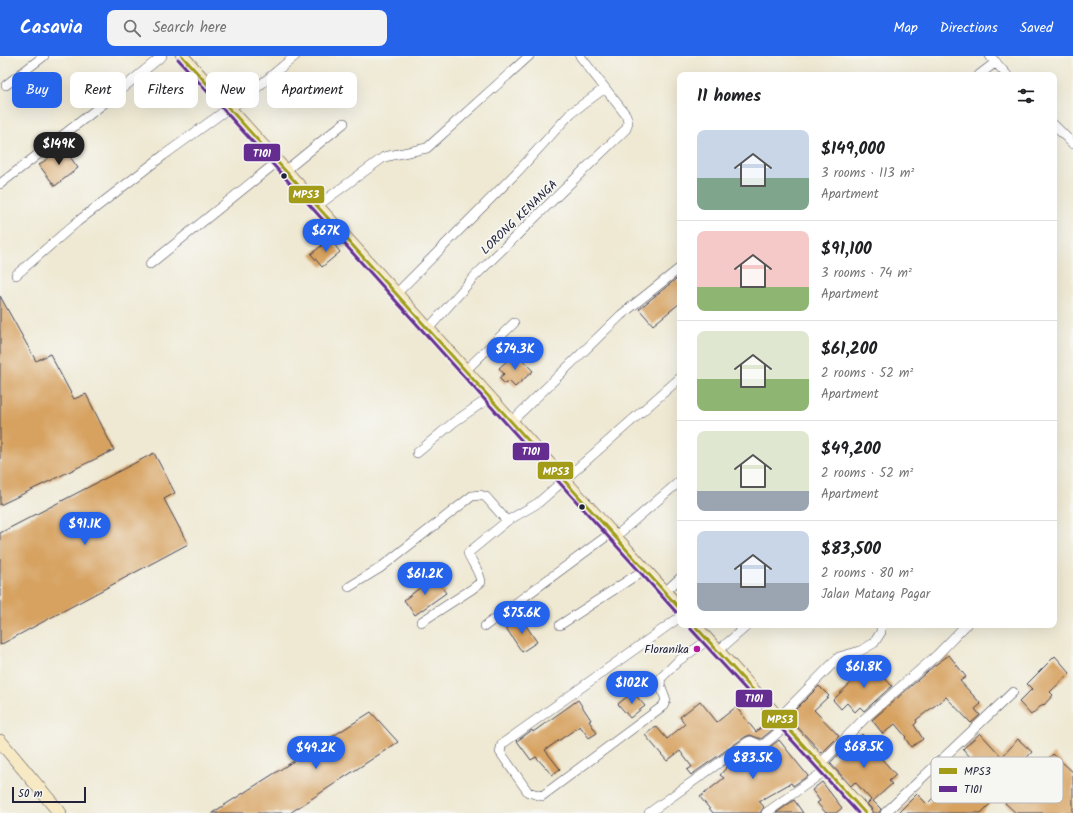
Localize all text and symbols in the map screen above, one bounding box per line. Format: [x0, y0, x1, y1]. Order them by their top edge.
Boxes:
search box [107, 10, 387, 46]
text: Casavia [20, 13, 83, 43]
text: Search here [153, 16, 227, 40]
icon: search [121, 17, 143, 39]
text: Map [893, 17, 918, 39]
text: Directions [940, 17, 998, 39]
text: Saved [1020, 17, 1053, 39]
chip: Buy [12, 72, 62, 108]
chip: Rent [70, 72, 126, 108]
chip: Filters [134, 72, 198, 108]
chip: New [206, 72, 259, 108]
chip: Apartment [267, 72, 357, 108]
text: 11 homes [697, 83, 761, 110]
icon: filters [1015, 85, 1037, 107]
pin: $149K [31, 132, 87, 166]
text: $149K [42, 134, 76, 155]
text: $149,000 [821, 136, 885, 163]
line badge: T101 [243, 143, 281, 162]
text: T101 [253, 145, 272, 163]
icon: home [729, 146, 777, 194]
text: 3 rooms · 113 m² [821, 163, 914, 184]
unlabelled marker [279, 171, 289, 181]
street label: LORONG KENANGA [476, 176, 562, 259]
text: Apartment [821, 184, 879, 205]
line badge: MPS3 [288, 185, 325, 204]
text: MPS3 [293, 186, 319, 204]
pin: $67K [302, 219, 350, 253]
text: $67K [312, 221, 340, 242]
text: $91,100 [821, 236, 872, 263]
icon: home [729, 247, 777, 295]
text: 3 rooms · 74 m² [821, 263, 912, 284]
text: Apartment [821, 284, 879, 305]
text: $61,200 [821, 336, 877, 363]
pin: $74.3K [482, 337, 548, 371]
text: $74.3K [496, 339, 534, 360]
icon: home [729, 347, 777, 395]
text: 2 rooms · 52 m² [821, 363, 913, 384]
text: Apartment [821, 384, 879, 405]
text: $49,200 [821, 436, 881, 463]
line badge: T101 [512, 442, 550, 461]
text: T101 [522, 443, 541, 461]
icon: home [729, 447, 777, 495]
line badge: MPS3 [537, 461, 574, 480]
text: MPS3 [543, 463, 569, 481]
text: 2 rooms · 52 m² [821, 463, 913, 484]
text: Apartment [821, 484, 879, 505]
unlabelled marker [577, 502, 587, 512]
pin: $91.1K [52, 512, 118, 546]
text: $91.1K [68, 514, 102, 535]
text: $83,500 [821, 536, 881, 563]
icon: home [729, 547, 777, 595]
pin: $61.2K [392, 562, 458, 596]
text: 2 rooms · 80 m² [821, 563, 913, 584]
text: $61.2K [406, 564, 444, 585]
text: Jalan Matang Pagar [821, 584, 930, 605]
pin: $75.6K [489, 601, 555, 635]
text: $75.6K [503, 603, 541, 624]
place label: Floranika [644, 640, 689, 659]
marker: Floranika [692, 644, 702, 654]
pin: $61.8K [831, 655, 897, 689]
text: $61.8K [845, 657, 883, 678]
pin: $102K [604, 671, 660, 705]
text: $102K [615, 673, 649, 694]
line badge: T101 [735, 689, 773, 708]
text: T101 [745, 690, 764, 708]
line badge: MPS3 [761, 709, 798, 729]
text: MPS3 [767, 711, 793, 729]
pin: $68.5K [831, 735, 897, 769]
pin: $49.2K [283, 736, 349, 770]
text: $68.5K [844, 737, 884, 758]
text: $49.2K [296, 738, 336, 759]
pin: $83.5K [720, 746, 786, 780]
text: $83.5K [733, 748, 773, 769]
legend [931, 757, 1063, 803]
text: MPS3 [964, 763, 991, 781]
text: T101 [964, 781, 982, 799]
scale bar [12, 785, 86, 804]
text: 50 m [18, 785, 43, 803]

